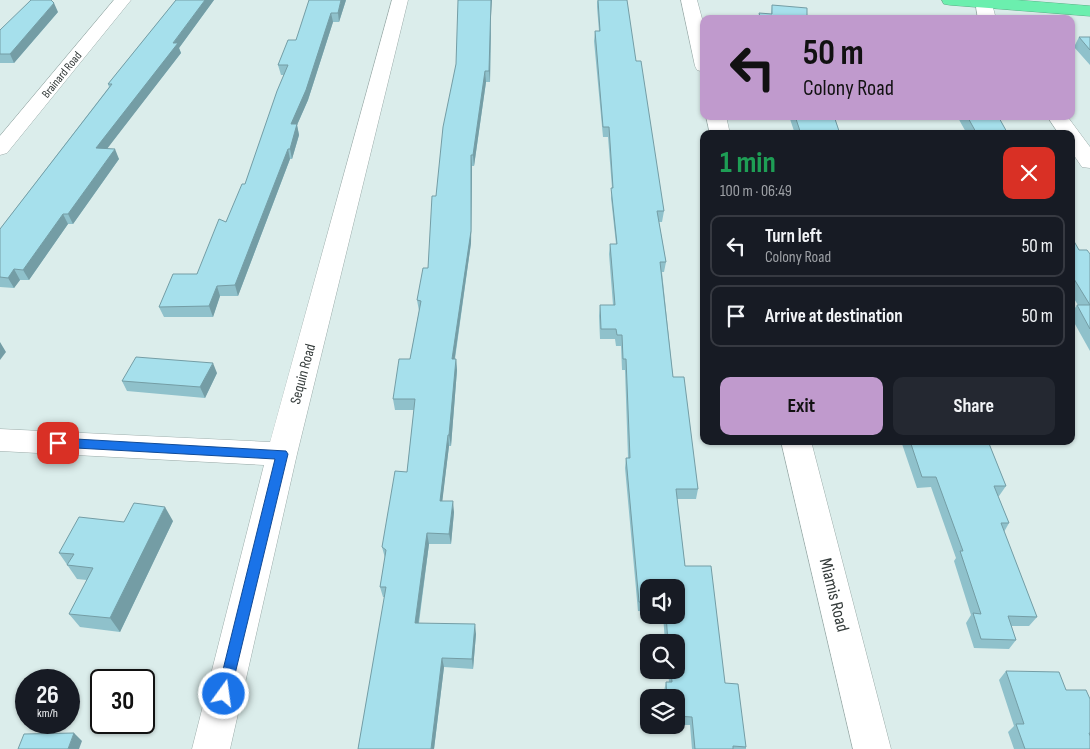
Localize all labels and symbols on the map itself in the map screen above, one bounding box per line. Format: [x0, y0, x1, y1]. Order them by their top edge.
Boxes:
street label: Brainard Road [39, 49, 85, 101]
street label: Sequin Road [286, 342, 320, 406]
pin [37, 422, 79, 464]
street label: Miamis Road [815, 556, 853, 634]
position arrow [197, 667, 249, 719]
speed limit sign: 30 [90, 669, 155, 734]

